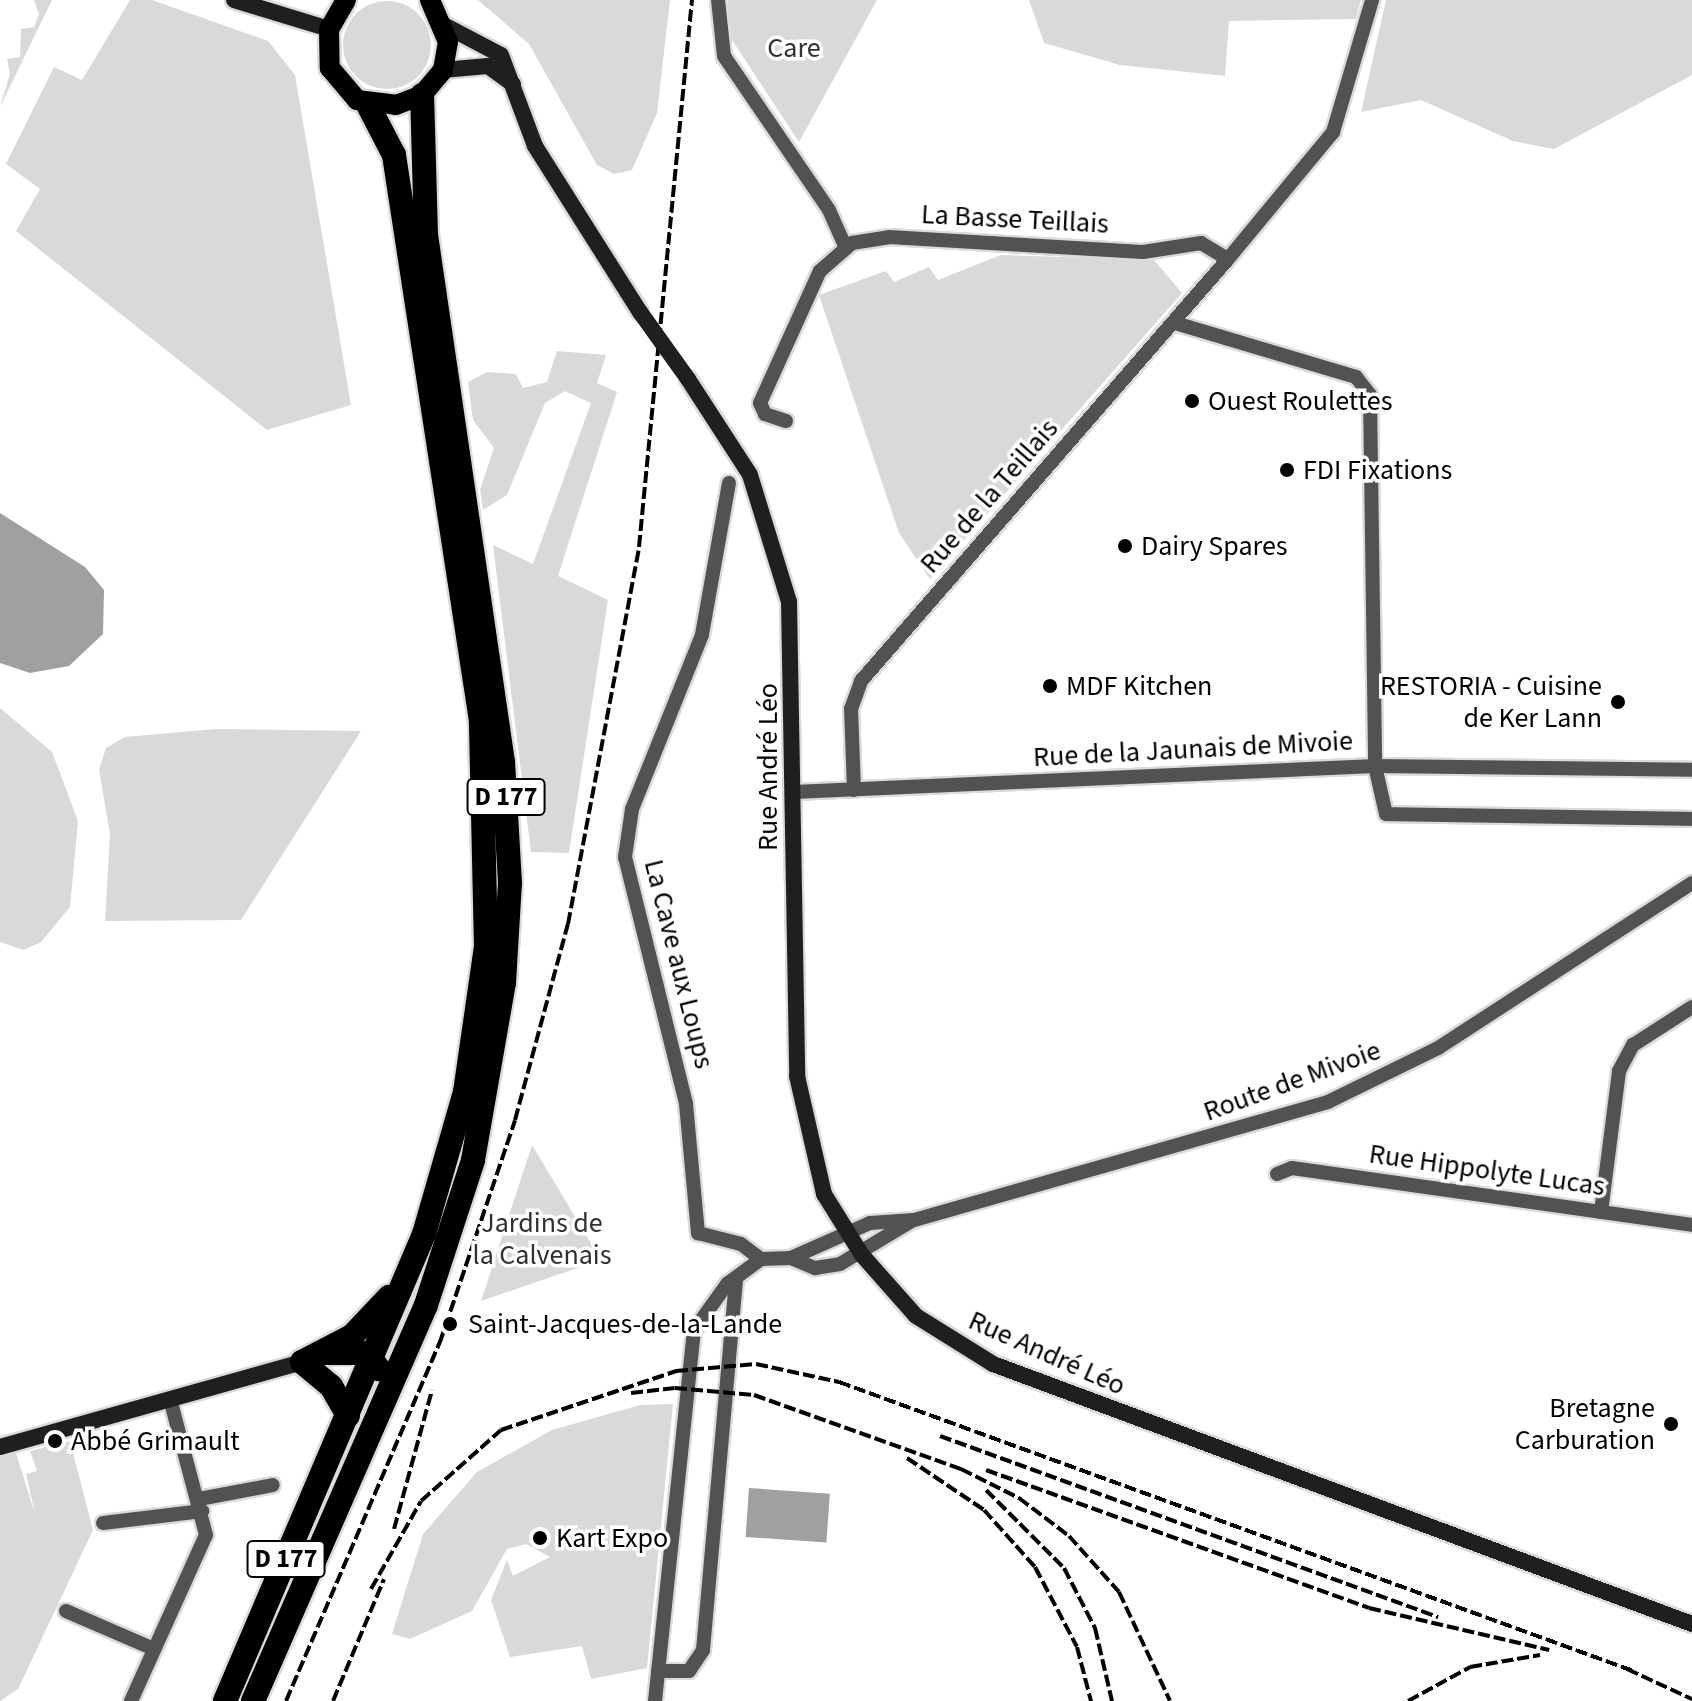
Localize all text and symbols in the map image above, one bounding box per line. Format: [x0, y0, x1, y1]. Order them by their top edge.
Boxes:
park label: Care [767, 31, 821, 65]
street label: La Basse Teillais [920, 197, 1110, 241]
place label: Ouest Roulettes [1208, 384, 1392, 418]
marker: Ouest Roulettes [1183, 392, 1201, 410]
street label: Rue de la Teillais [913, 412, 1065, 580]
place label: FDI Fixations [1303, 453, 1452, 487]
marker: FDI Fixations [1278, 461, 1296, 479]
place label: Dairy Spares [1141, 529, 1288, 563]
marker: Dairy Spares [1116, 537, 1134, 555]
place label: MDF Kitchen [1066, 669, 1212, 703]
place label: RESTORIA - Cuisine de Ker Lann [1380, 669, 1602, 735]
marker: MDF Kitchen [1041, 677, 1059, 695]
street label: Rue André Léo [751, 683, 785, 851]
marker: RESTORIA - Cuisine de Ker Lann [1609, 693, 1627, 711]
street label: Rue de la Jaunais de Mivoie [1032, 724, 1354, 774]
road number: D 177 [466, 775, 546, 819]
street label: La Cave aux Loups [637, 856, 721, 1072]
street label: Route de Mivoie [1199, 1033, 1385, 1129]
street label: Rue Hippolyte Lucas [1367, 1137, 1607, 1203]
park label: Jardins de la Calvenais [472, 1206, 612, 1272]
street label: Rue André Léo [963, 1303, 1131, 1403]
place label: Saint-Jacques-de-la-Lande [468, 1307, 782, 1341]
marker: Saint-Jacques-de-la-Lande [439, 1313, 461, 1335]
place label: Bretagne Carburation [1515, 1391, 1655, 1457]
marker: Bretagne Carburation [1662, 1415, 1680, 1433]
place label: Abbé Grimault [71, 1424, 240, 1458]
marker: Abbé Grimault [46, 1432, 64, 1450]
place label: Kart Expo [556, 1521, 668, 1555]
marker: Kart Expo [531, 1529, 549, 1547]
road number: D 177 [246, 1537, 326, 1581]

